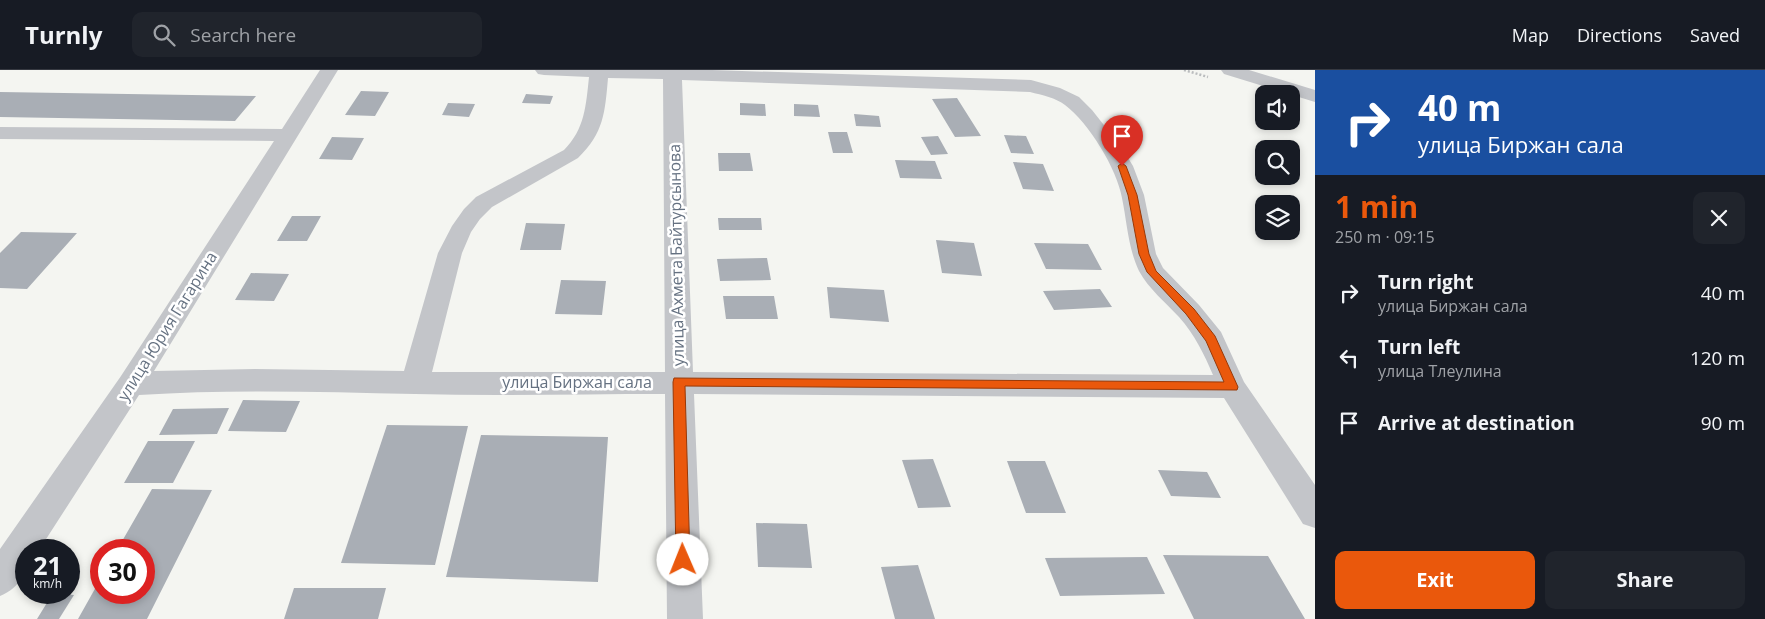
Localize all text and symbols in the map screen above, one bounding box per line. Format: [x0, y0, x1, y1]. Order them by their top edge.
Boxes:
search box [132, 12, 482, 57]
text: Turnly [25, 18, 102, 51]
icon: search [150, 21, 178, 49]
text: Search here [190, 22, 296, 48]
text: Map [1512, 23, 1549, 47]
text: Directions [1577, 23, 1662, 47]
text: Saved [1690, 23, 1740, 47]
text: 40 m [1418, 84, 1501, 131]
map controls [1255, 85, 1300, 240]
button: sound [1255, 85, 1300, 130]
icon: right [1335, 90, 1400, 155]
pin [1101, 115, 1143, 166]
icon: arrive [1108, 122, 1136, 150]
text: улица Биржан сала [1418, 129, 1624, 159]
button: search [1255, 140, 1300, 185]
street label: улица Ахмета Байтурсынова [663, 144, 689, 366]
text: 1 min [1335, 186, 1418, 227]
button: close [1693, 192, 1745, 244]
button: layers [1255, 195, 1300, 240]
text: 250 m · 09:15 [1335, 226, 1435, 248]
street label: улица Юрия Гагарина [112, 247, 222, 405]
text: Turn right [1378, 269, 1473, 295]
icon: right [1335, 279, 1363, 307]
text: 40 m [1701, 280, 1745, 306]
text: улица Биржан сала [1378, 295, 1528, 317]
text: Turn left [1378, 334, 1460, 360]
icon: left [1335, 344, 1363, 372]
text: 120 m [1690, 345, 1745, 371]
text: улица Тлеулина [1378, 360, 1502, 382]
street label: улица Биржан сала [502, 371, 652, 393]
icon: arrive [1335, 409, 1363, 437]
text: Arrive at destination [1378, 410, 1575, 436]
text: 90 m [1701, 410, 1745, 436]
position arrow [656, 533, 708, 585]
speed limit sign: 30 [90, 539, 155, 604]
text: 21 [33, 548, 62, 582]
button: Exit [1335, 551, 1535, 609]
button: Share [1545, 551, 1745, 609]
text: km/h [33, 575, 62, 592]

